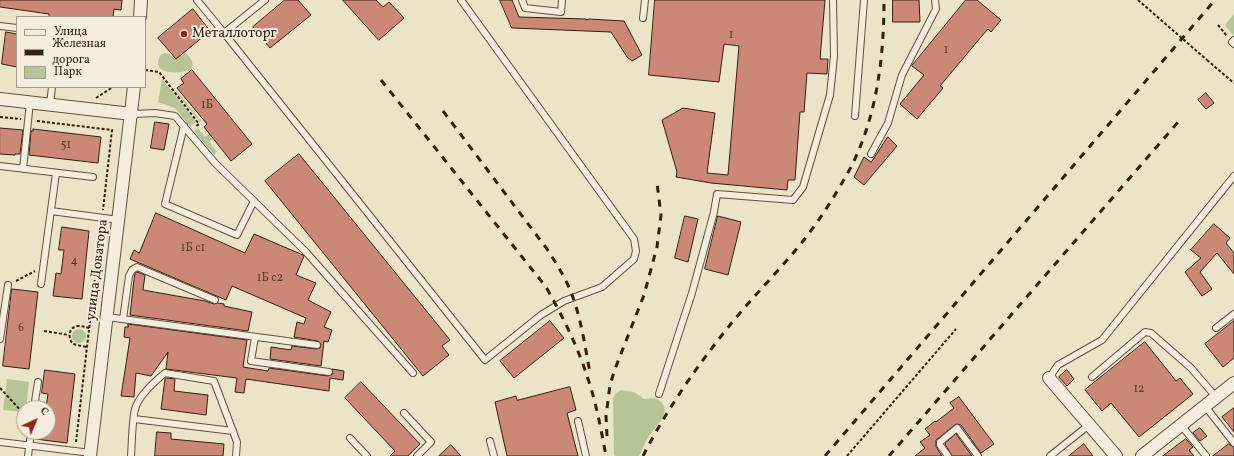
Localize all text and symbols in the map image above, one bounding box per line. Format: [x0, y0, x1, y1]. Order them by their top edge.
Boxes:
legend [16, 16, 146, 88]
text: Улица [54, 24, 87, 40]
place label: Металлоторг [192, 26, 277, 42]
marker: Металлоторг [179, 29, 189, 39]
house number: 1 [729, 29, 733, 43]
text: Железная дорога [52, 36, 106, 68]
house number: 1 [944, 44, 948, 58]
text: Парк [54, 64, 82, 80]
house number: 1Б [201, 99, 213, 113]
house number: 51 [61, 139, 71, 153]
street label: улица Доватора [83, 218, 113, 322]
house number: 1Б с1 [181, 242, 205, 256]
house number: 4 [70, 255, 78, 269]
house number: 1Б с2 [257, 272, 283, 286]
house number: 6 [18, 322, 24, 336]
house number: 12 [1133, 383, 1145, 397]
north arrow [16, 400, 56, 440]
text: С [36, 404, 52, 420]

